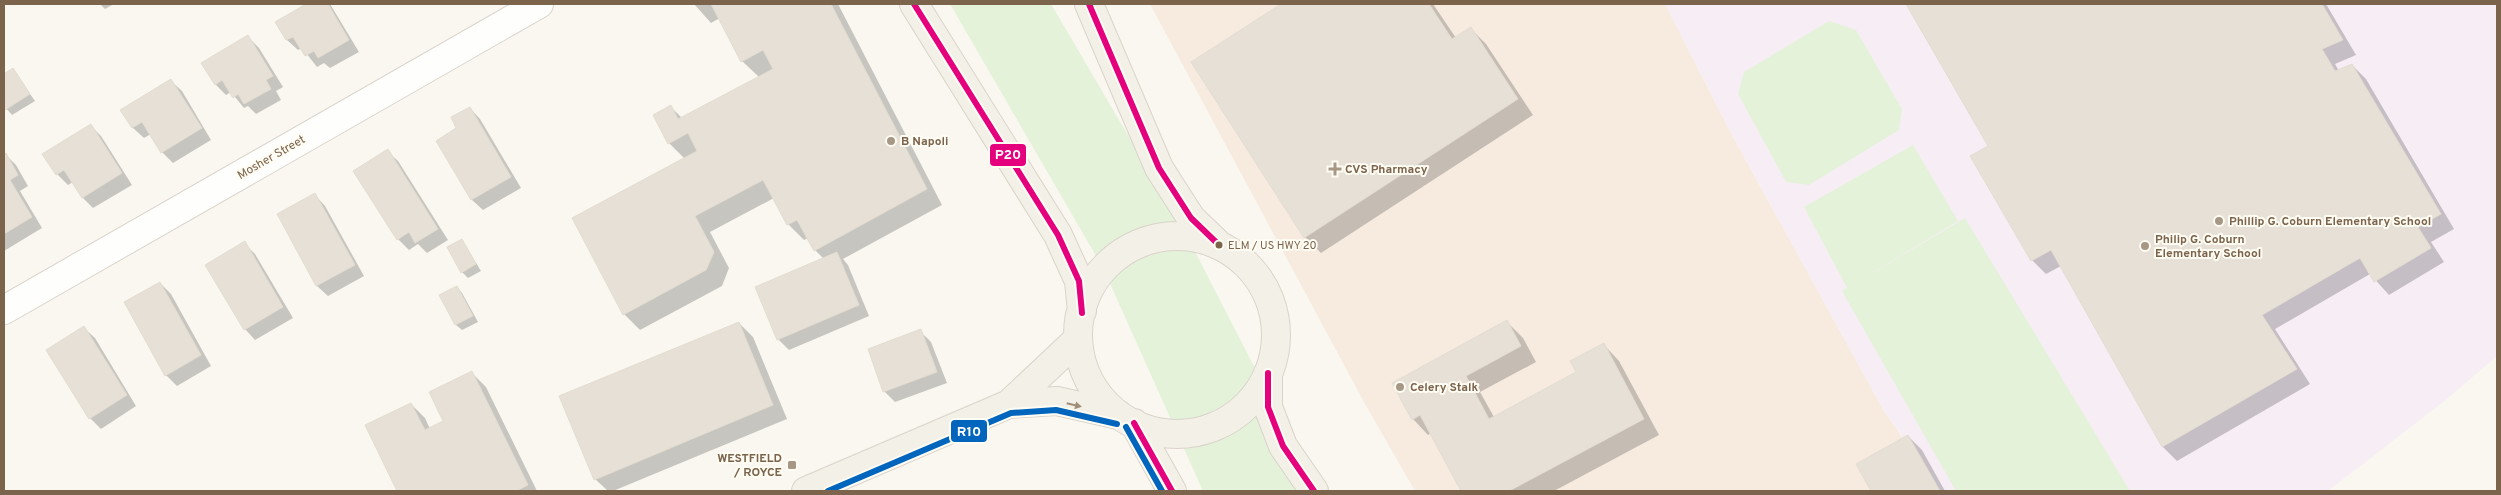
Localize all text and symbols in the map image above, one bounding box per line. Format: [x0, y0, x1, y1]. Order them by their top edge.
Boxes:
street label: Mosher Street [235, 132, 308, 184]
place label: B Napoli [901, 134, 948, 150]
marker: B Napoli [885, 135, 897, 147]
line badge: P20 [989, 143, 1027, 167]
text: P20 [995, 147, 1021, 164]
place label: CVS Pharmacy [1345, 162, 1428, 178]
marker: CVS Pharmacy [1329, 163, 1341, 175]
place label: Phillip G. Coburn Elementary School [2229, 214, 2431, 230]
marker: Phillip G. Coburn Elementary School [2213, 215, 2225, 227]
place label: Philip G. Coburn Elementary School [2155, 232, 2261, 262]
place label: ELM / US HWY 20 [1228, 239, 1317, 253]
marker: ELM / US HWY 20 [1214, 240, 1224, 250]
marker: Philip G. Coburn Elementary School [2139, 240, 2151, 252]
place label: Celery Stalk [1410, 380, 1479, 396]
marker: Celery Stalk [1394, 381, 1406, 393]
one-way arrow [1067, 401, 1082, 409]
line badge: R10 [950, 419, 988, 443]
text: R10 [957, 424, 981, 441]
place label: WESTFIELD / ROYCE [717, 451, 782, 481]
marker: WESTFIELD / ROYCE [786, 459, 798, 471]

